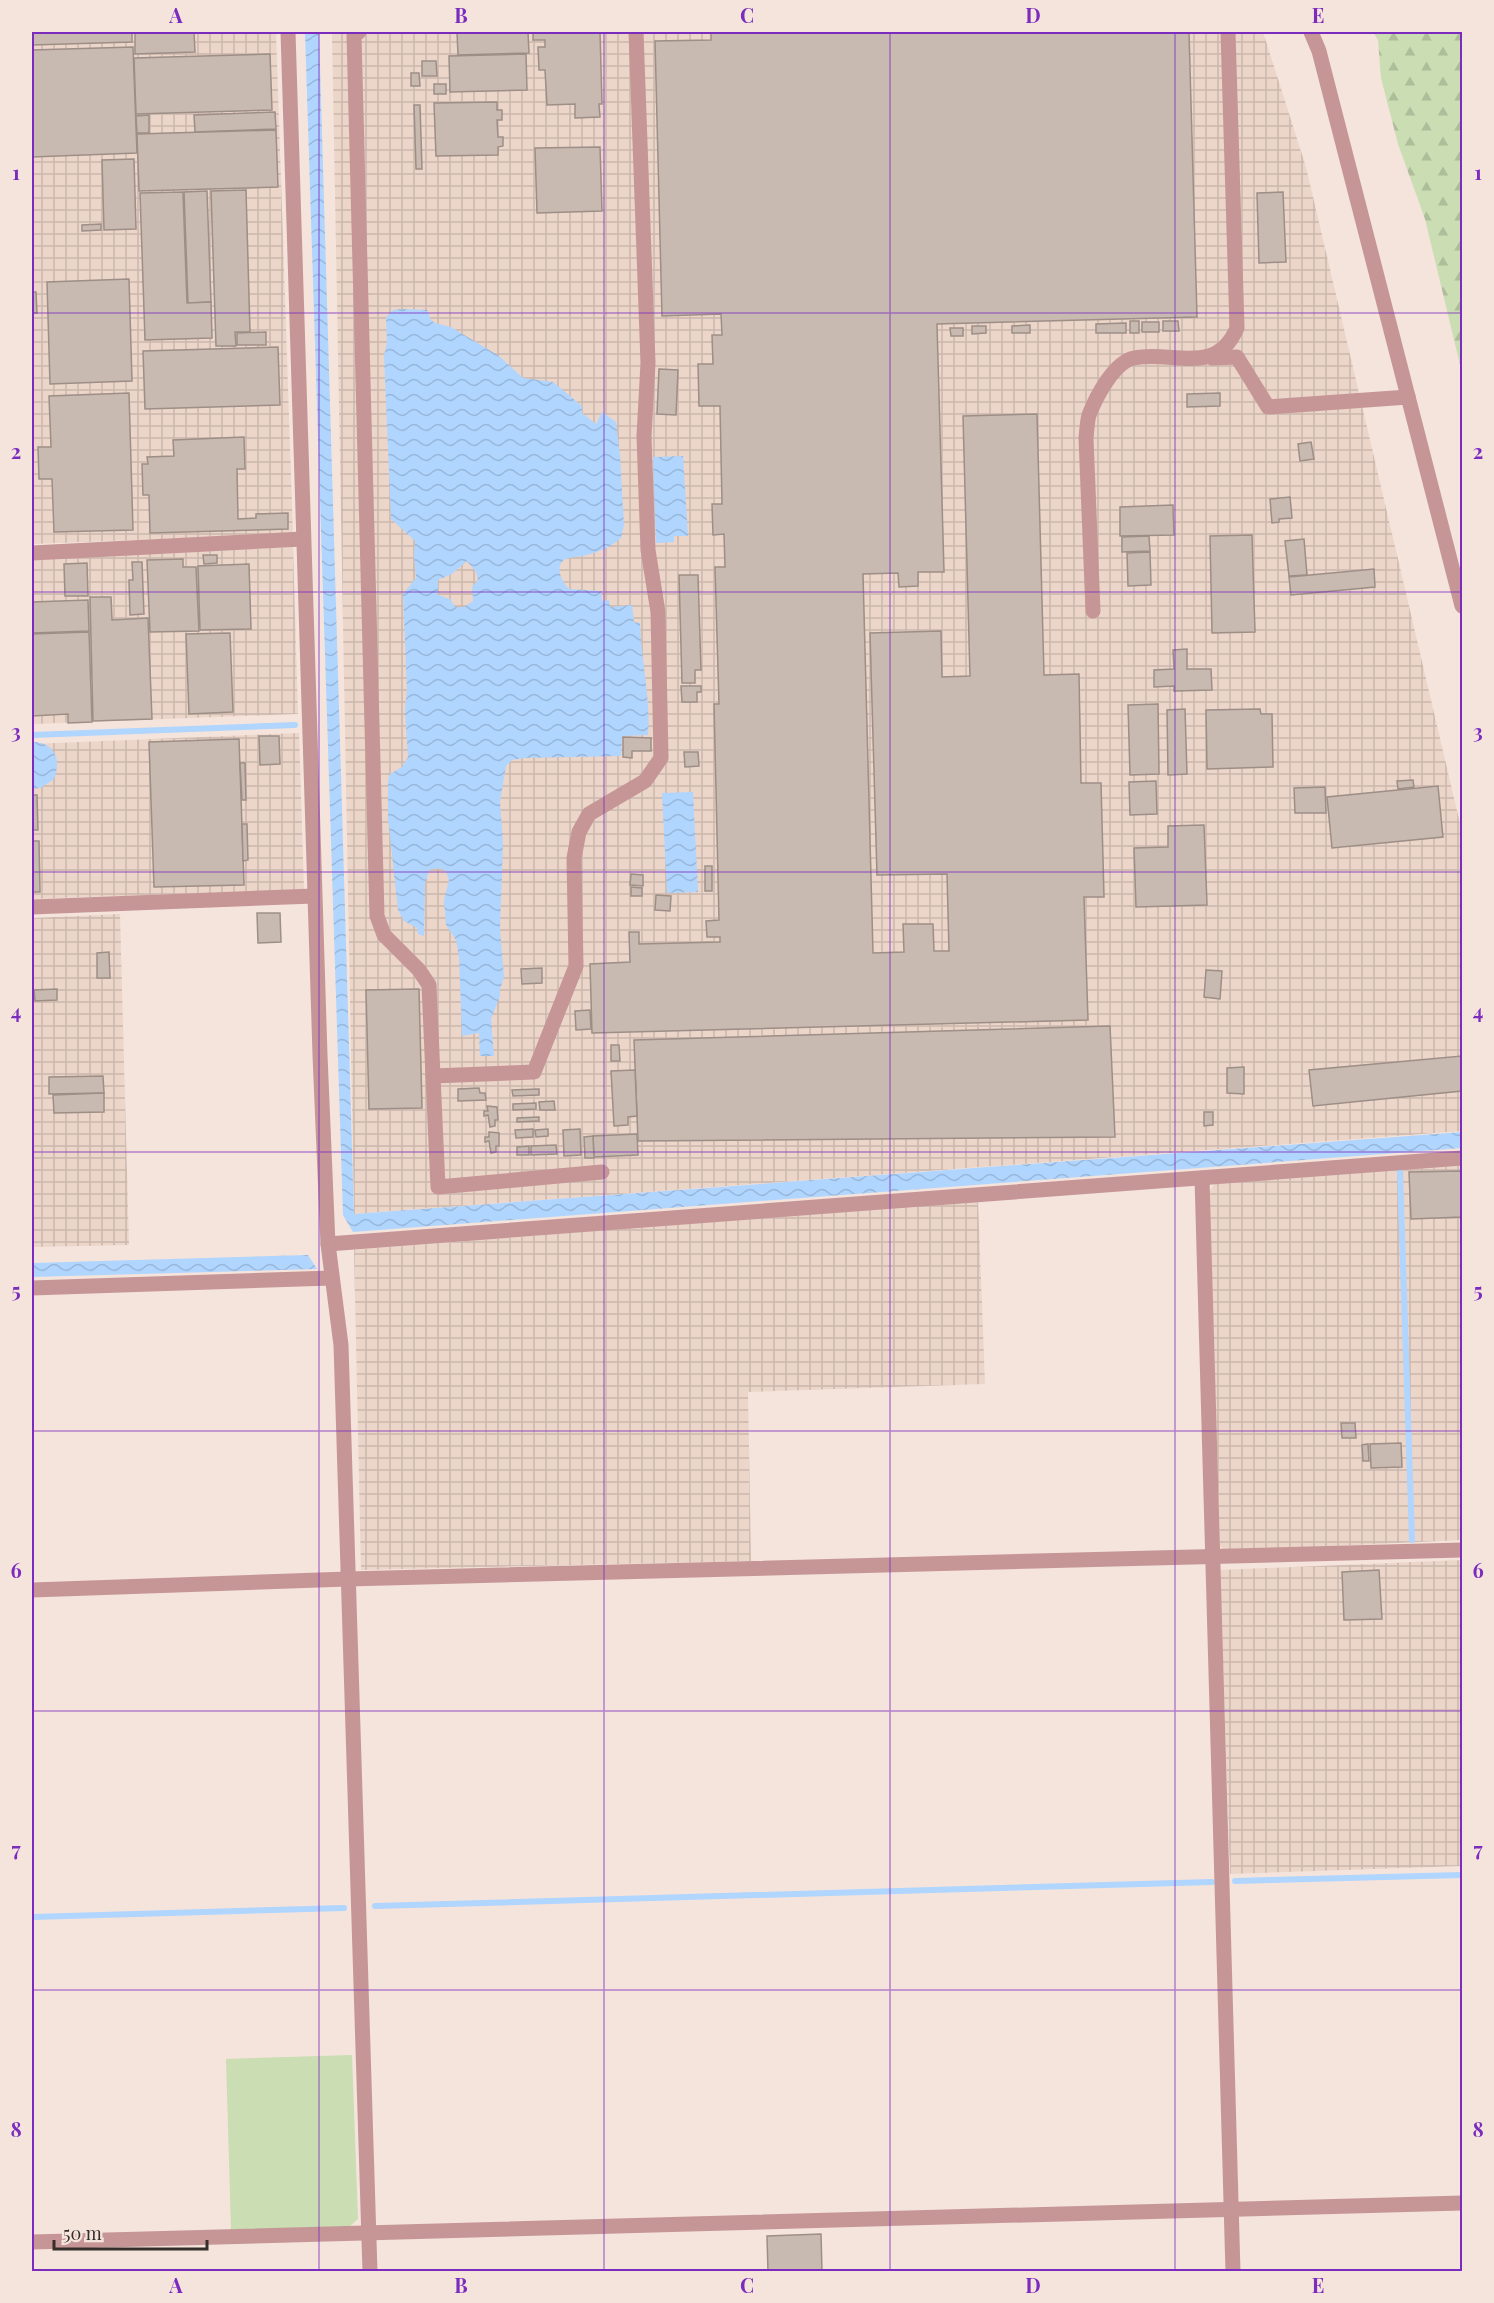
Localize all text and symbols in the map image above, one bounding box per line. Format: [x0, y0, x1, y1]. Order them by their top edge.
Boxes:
text: A [168, 1, 183, 28]
text: B [454, 1, 468, 28]
text: C [740, 1, 754, 28]
text: D [1025, 1, 1041, 28]
text: E [1312, 1, 1324, 28]
text: 1 [12, 158, 20, 185]
text: 1 [1474, 158, 1482, 185]
text: 2 [11, 437, 21, 464]
text: 2 [1473, 437, 1483, 464]
text: 3 [11, 717, 21, 744]
text: 3 [1473, 717, 1483, 744]
text: 4 [11, 997, 21, 1024]
text: 4 [1473, 997, 1483, 1024]
text: 5 [11, 1276, 21, 1303]
text: 5 [1473, 1276, 1483, 1303]
text: 6 [10, 1556, 22, 1583]
text: 6 [1472, 1556, 1484, 1583]
text: 7 [11, 1835, 21, 1862]
text: 7 [1473, 1835, 1483, 1862]
text: 8 [10, 2115, 22, 2142]
text: 8 [1472, 2115, 1484, 2142]
scale bar [54, 2213, 207, 2251]
text: 50 m [63, 2221, 102, 2245]
text: A [168, 2271, 183, 2298]
text: B [454, 2271, 468, 2298]
text: C [740, 2271, 754, 2298]
text: D [1025, 2271, 1041, 2298]
text: E [1312, 2271, 1324, 2298]

